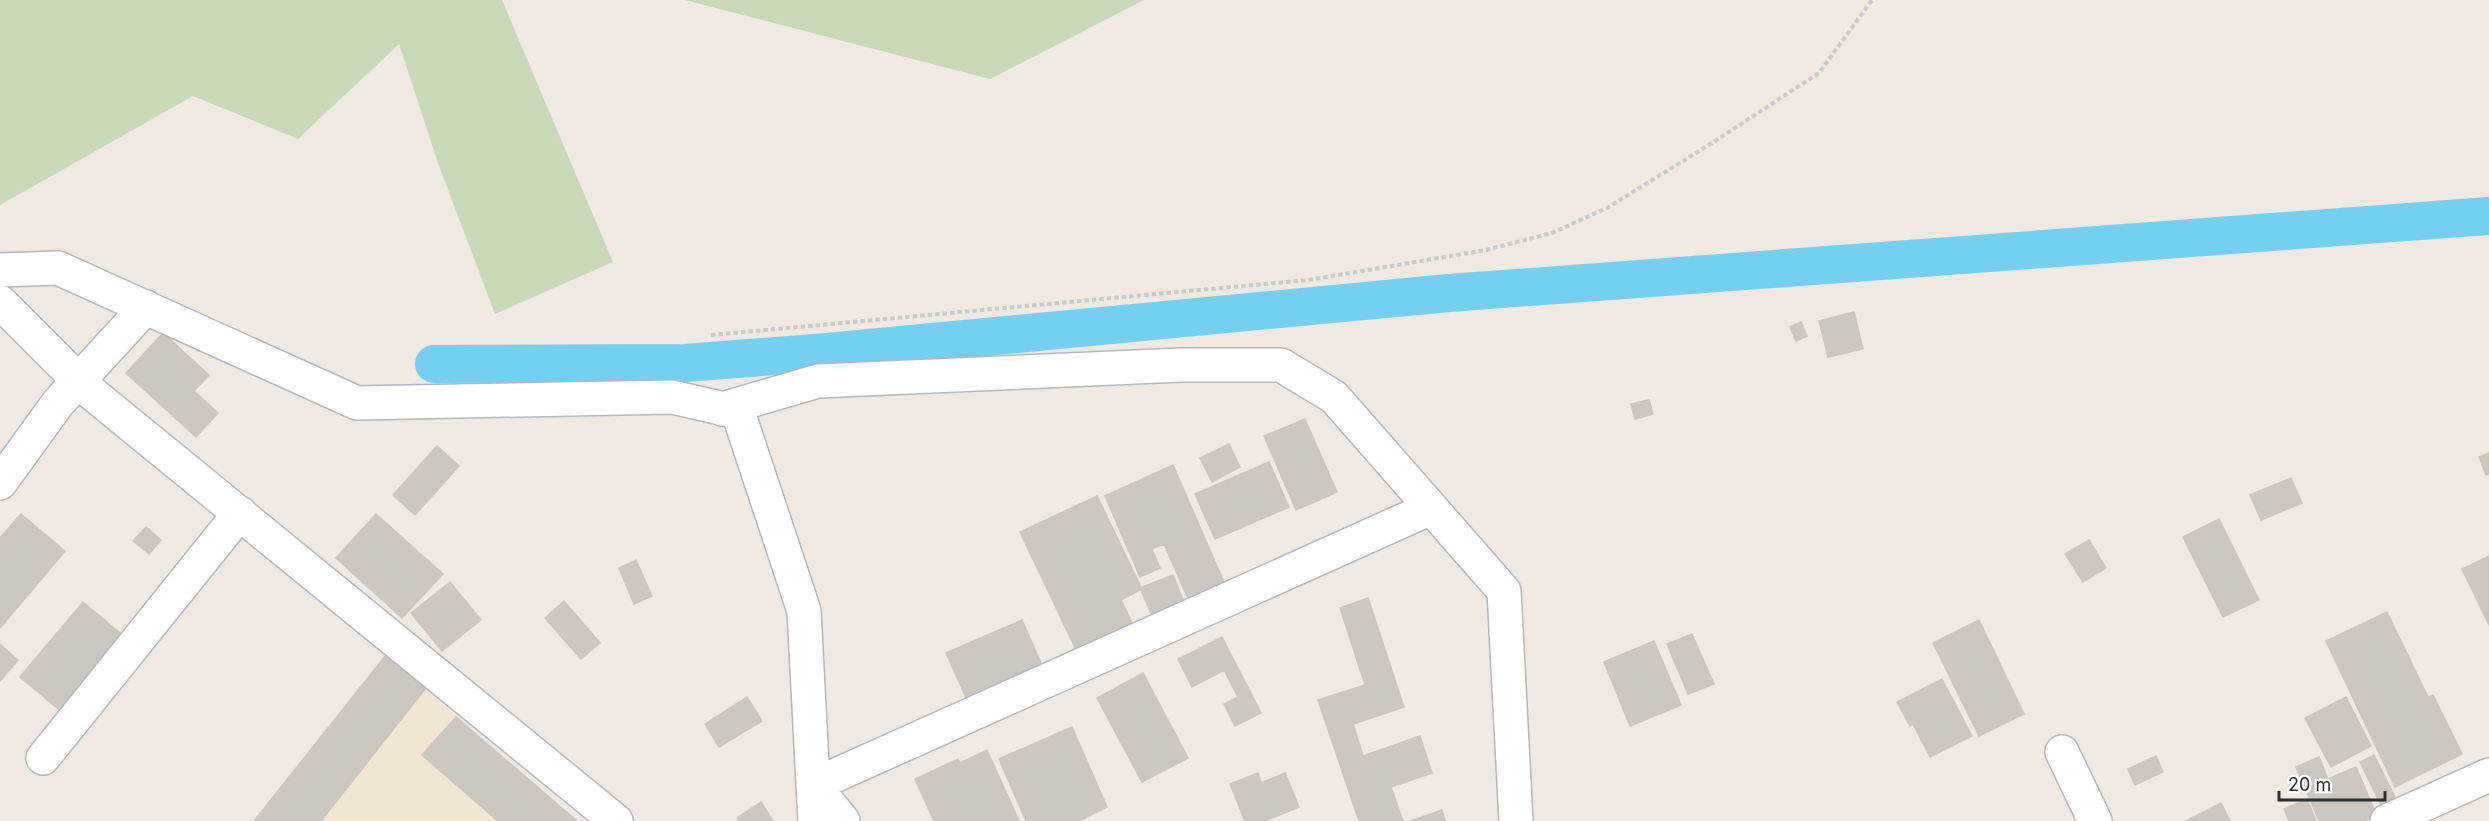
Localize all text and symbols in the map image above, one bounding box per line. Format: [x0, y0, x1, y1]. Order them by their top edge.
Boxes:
scale bar [2279, 764, 2386, 802]
text: 20 m [2288, 774, 2331, 795]

